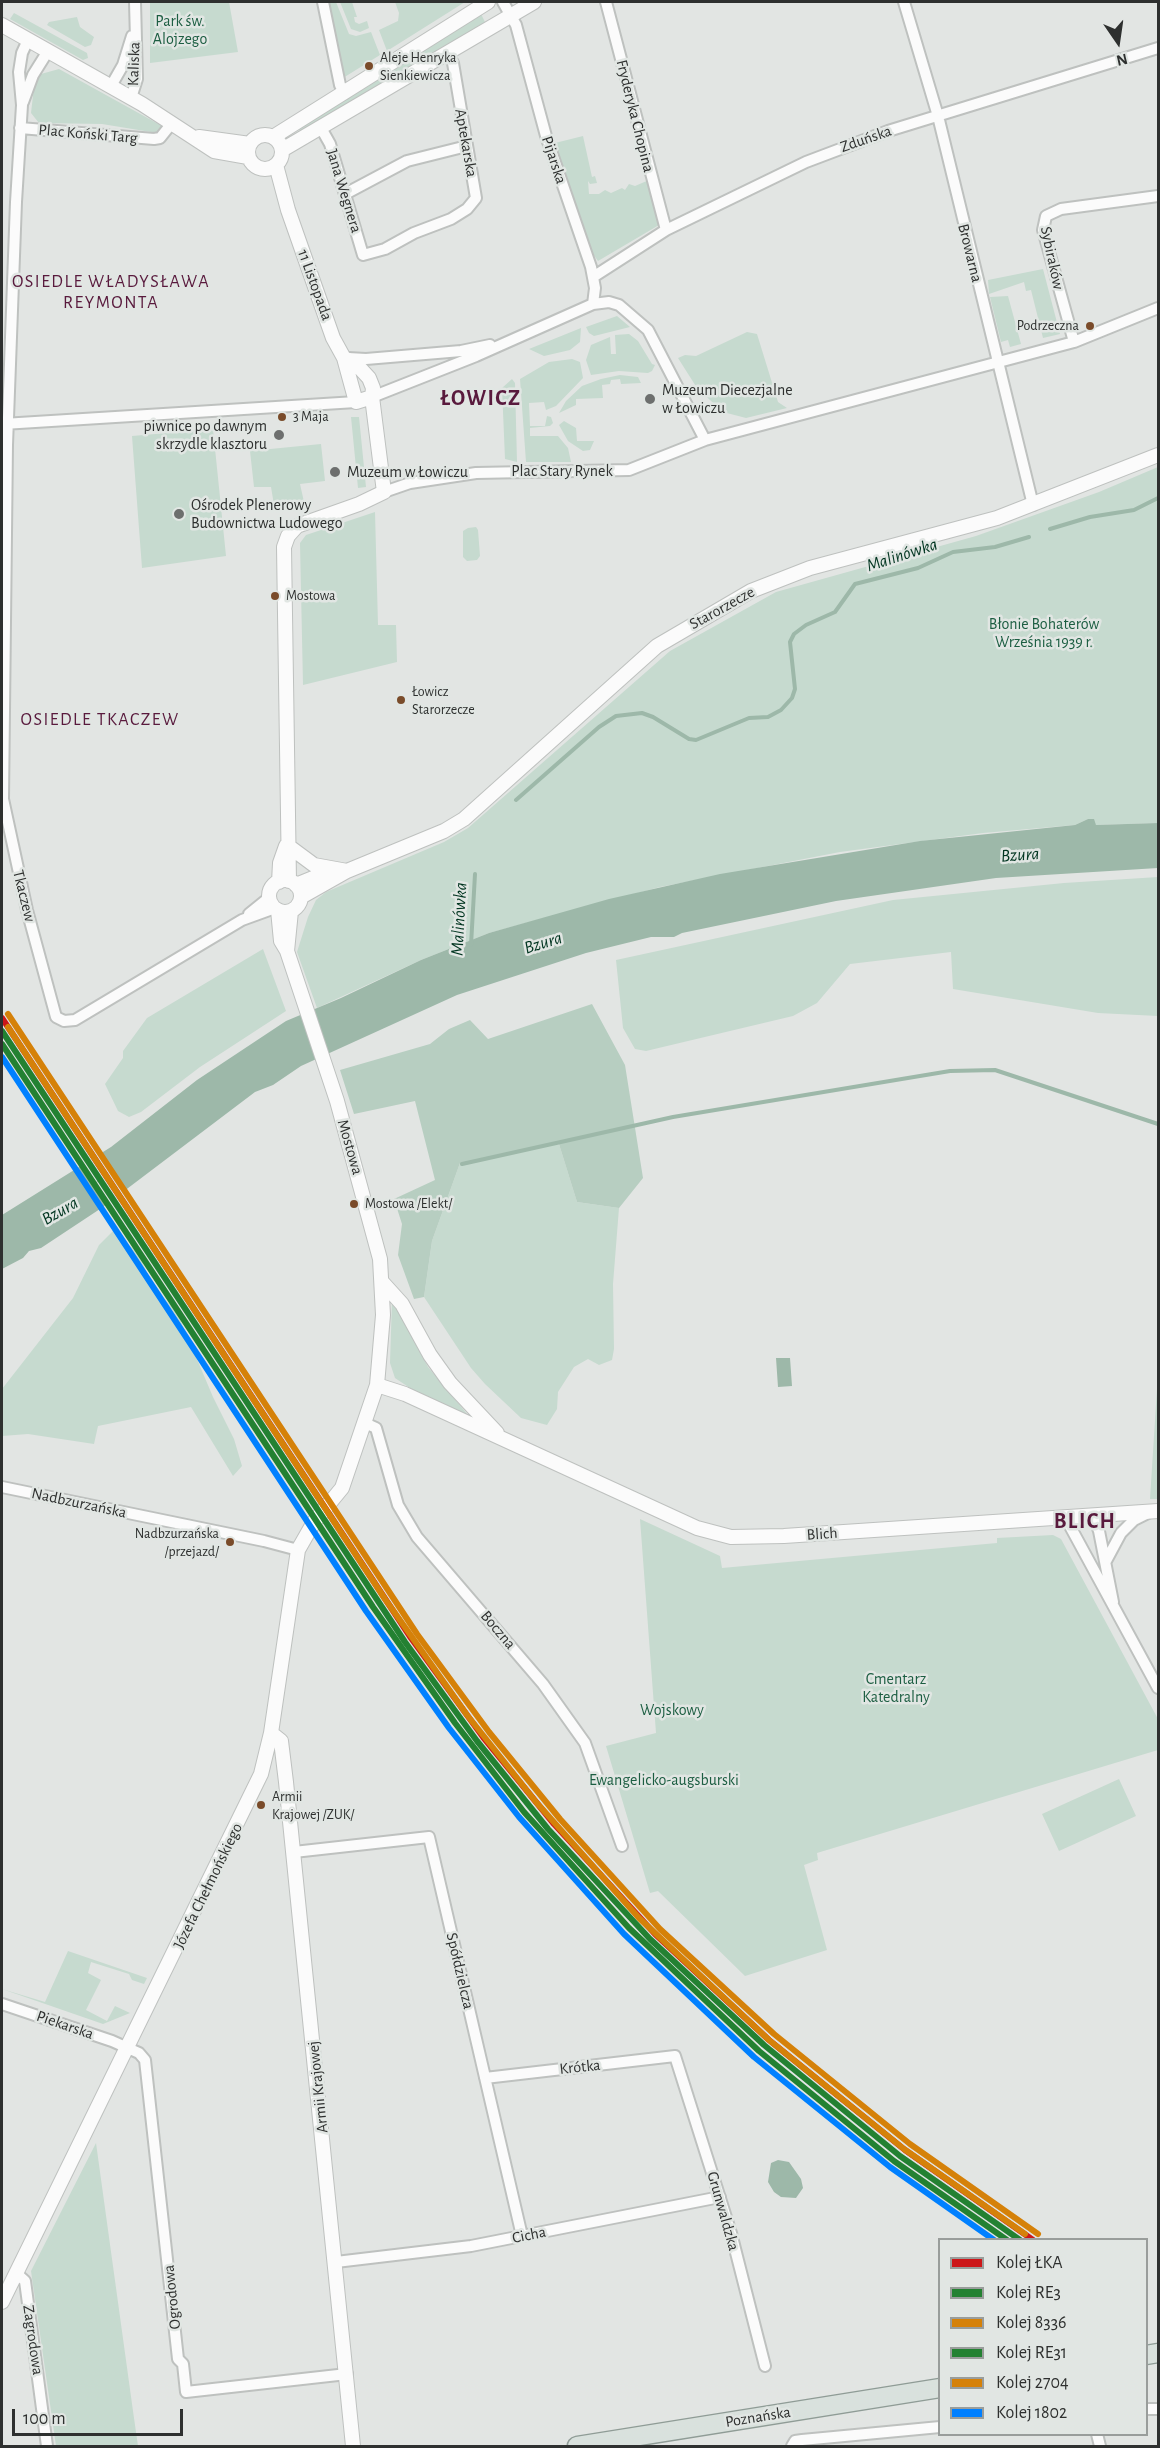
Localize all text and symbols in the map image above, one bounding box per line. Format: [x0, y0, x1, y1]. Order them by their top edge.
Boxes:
park label: Park św. Alojzego [153, 11, 207, 49]
north arrow [1088, 12, 1148, 72]
street label: Kaliska [124, 42, 144, 86]
place label: Aleje Henryka Sienkiewicza [380, 50, 457, 82]
text: N [1115, 50, 1129, 69]
street label: Fryderyka Chopina [612, 58, 658, 174]
marker: Aleje Henryka Sienkiewicza [363, 60, 375, 72]
street label: Aptekarska [451, 107, 481, 179]
street label: Plac Koński Targ [38, 120, 138, 148]
street label: Zduńska [838, 121, 894, 157]
street label: Pijarska [537, 134, 571, 186]
street label: Jana Wegnera [322, 147, 366, 235]
street label: Browarna [953, 222, 987, 284]
street label: Sybiraków [1036, 225, 1068, 291]
street label: 11 Listopada [293, 247, 337, 323]
district label: OSIEDLE WŁADYSŁAWA REYMONTA [12, 271, 210, 314]
place label: Podrzeczna [1017, 318, 1079, 334]
marker: Podrzeczna [1084, 320, 1096, 332]
place label: Muzeum Diecezjalne w Łowiczu [662, 380, 793, 418]
district label: ŁOWICZ [440, 385, 522, 411]
marker: Muzeum Diecezjalne w Łowiczu [643, 392, 657, 406]
place label: 3 Maja [293, 409, 329, 425]
marker: 3 Maja [276, 411, 288, 423]
place label: piwnice po dawnym skrzydle klasztoru [143, 416, 267, 454]
marker: piwnice po dawnym skrzydle klasztoru [272, 428, 286, 442]
street label: Plac Stary Rynek [511, 461, 613, 481]
place label: Muzeum w Łowiczu [347, 462, 468, 482]
marker: Muzeum w Łowiczu [328, 465, 342, 479]
place label: Ośrodek Plenerowy Budownictwa Ludowego [191, 495, 343, 533]
marker: Ośrodek Plenerowy Budownictwa Ludowego [172, 507, 186, 521]
water label: Malinówka [864, 533, 940, 577]
street label: Starorzecze [686, 582, 758, 634]
place label: Mostowa [286, 588, 335, 604]
marker: Mostowa [269, 590, 281, 602]
park label: Błonie Bohaterów Września 1939 r. [989, 614, 1099, 652]
place label: Łowicz Starorzecze [412, 684, 475, 716]
marker: Łowicz Starorzecze [395, 694, 407, 706]
district label: OSIEDLE TKACZEW [20, 709, 180, 731]
water label: Bzura [1000, 843, 1040, 867]
street label: Tkaczew [8, 868, 40, 924]
water label: Malinówka [446, 882, 472, 956]
water label: Bzura [521, 927, 565, 959]
street label: Mostowa [333, 1117, 367, 1177]
water label: Bzura [38, 1192, 82, 1230]
place label: Mostowa /Elekt/ [365, 1196, 452, 1212]
marker: Mostowa /Elekt/ [348, 1198, 360, 1210]
street label: Nadbzurzańska [30, 1484, 128, 1522]
district label: BLICH [1054, 1508, 1116, 1534]
street label: Blich [806, 1523, 838, 1545]
place label: Nadbzurzańska /przejazd/ [135, 1526, 219, 1558]
marker: Nadbzurzańska /przejazd/ [224, 1536, 236, 1548]
street label: Boczna [476, 1607, 520, 1653]
park label: Cmentarz Katedralny [862, 1669, 930, 1707]
park label: Wojskowy [640, 1700, 704, 1720]
park label: Ewangelicko-augsburski [589, 1770, 739, 1790]
place label: Armii Krajowej /ZUK/ [272, 1789, 354, 1822]
marker: Armii Krajowej /ZUK/ [255, 1799, 267, 1811]
street label: Józefa Chełmońskiego [169, 1820, 247, 1952]
street label: Spółdzielcza [442, 1931, 478, 2011]
street label: Piekarska [34, 2006, 96, 2044]
street label: Armii Krajowej [304, 2040, 332, 2134]
street label: Krótka [559, 2055, 601, 2079]
street label: Grunwaldzka [703, 2169, 743, 2253]
street label: Cicha [510, 2222, 548, 2248]
legend [938, 2238, 1148, 2436]
text: Kolej ŁKA [996, 2254, 1063, 2272]
street label: Ogrodowa [159, 2264, 185, 2330]
text: Kolej RE3 [996, 2284, 1061, 2302]
street label: Zagrodowa [19, 2304, 47, 2376]
text: Kolej 8336 [996, 2314, 1067, 2332]
text: Kolej RE31 [996, 2344, 1067, 2362]
text: Kolej 2704 [996, 2374, 1069, 2392]
scale bar [15, 2397, 186, 2435]
street label: Poznańska [724, 2402, 792, 2432]
text: Kolej 1802 [996, 2404, 1067, 2422]
text: 100 m [23, 2410, 66, 2428]

